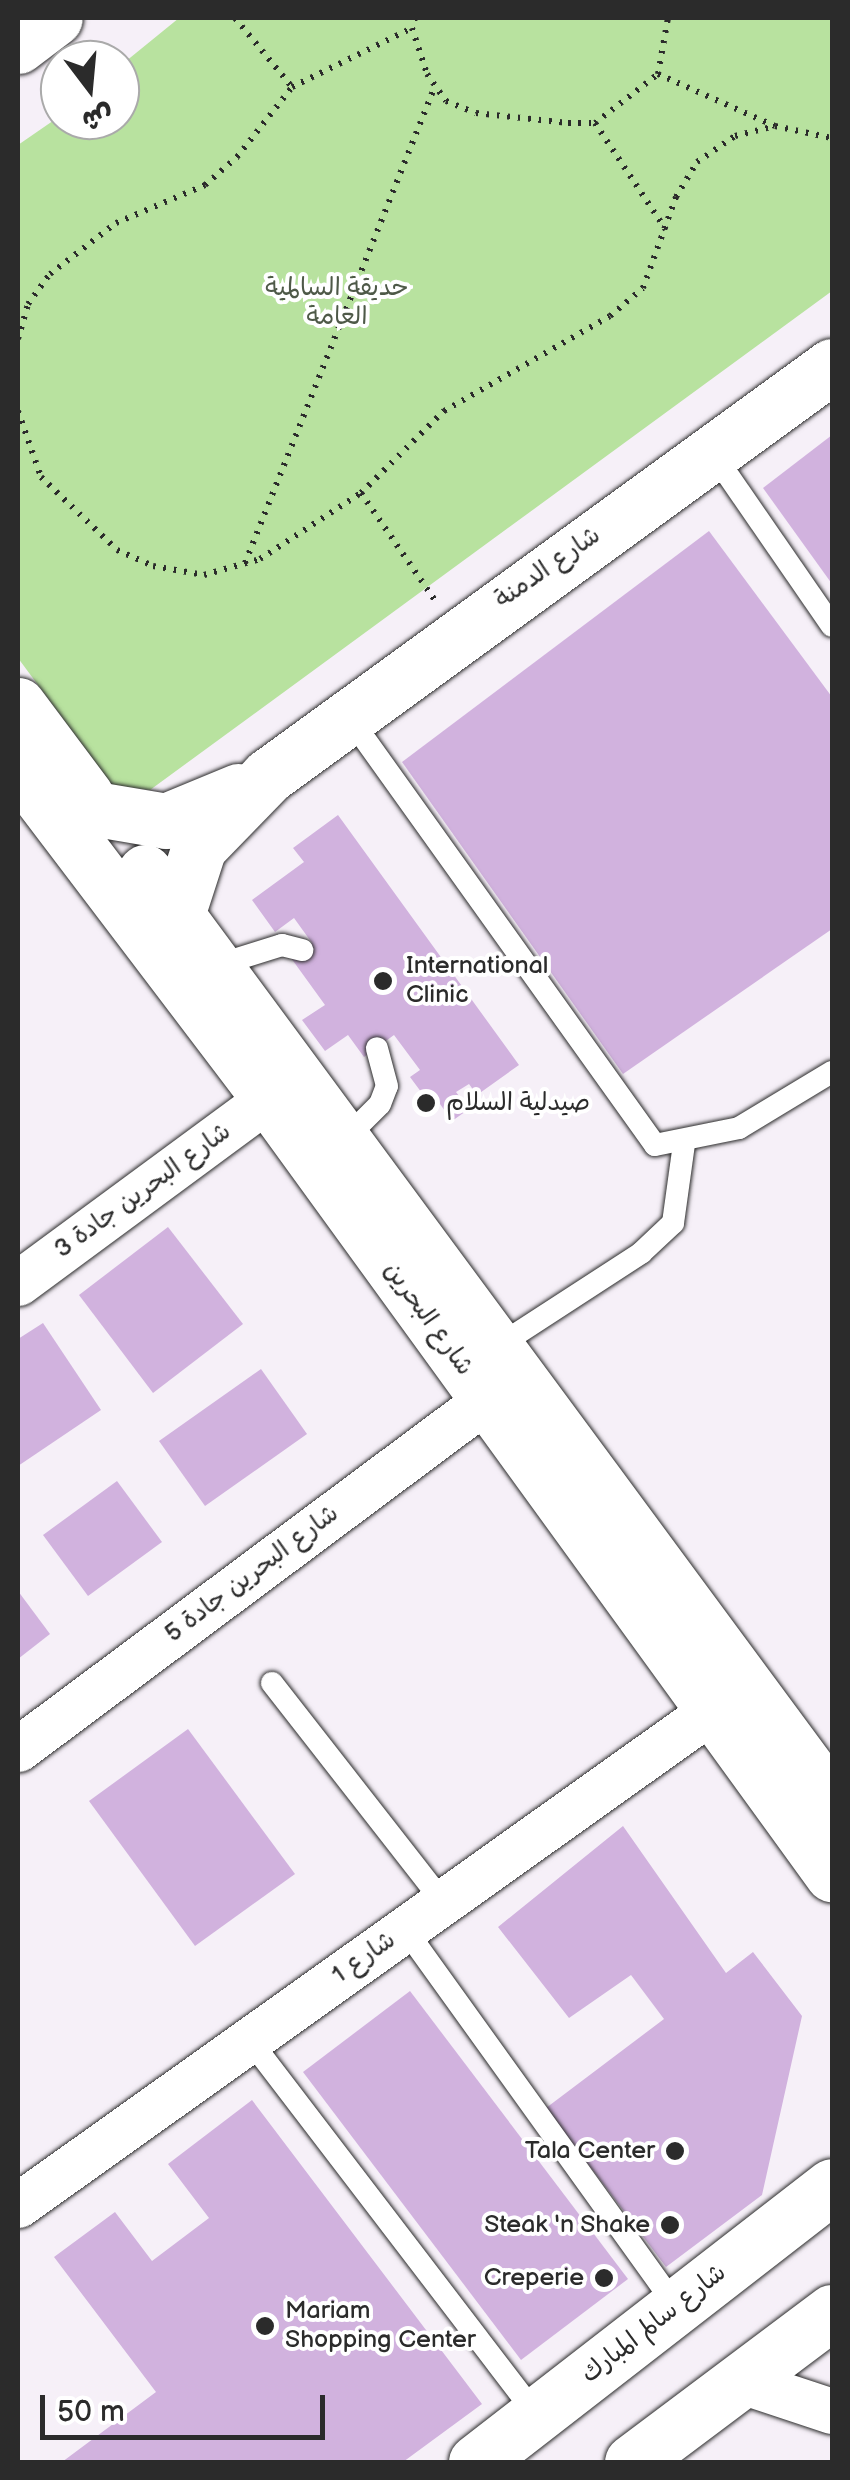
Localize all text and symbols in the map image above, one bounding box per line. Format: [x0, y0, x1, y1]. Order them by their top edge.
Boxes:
north arrow [40, 40, 140, 140]
text: ش [78, 97, 117, 138]
park label: حديقة السالمية العامة [265, 274, 409, 333]
street label: شارع الدمنة [489, 521, 607, 615]
place label: International Clinic [406, 952, 548, 1011]
marker: International Clinic [370, 968, 396, 994]
place label: صيدلية السلام [446, 1088, 590, 1118]
marker: صيدلية السلام [415, 1092, 437, 1114]
street label: شارع البحرين جادة 3 [49, 1117, 237, 1265]
street label: شارع البحرين [377, 1256, 479, 1382]
street label: شارع البحرين جادة 5 [159, 1499, 345, 1649]
street label: شارع 1 [327, 1925, 401, 1991]
place label: Tala Center [525, 2136, 655, 2166]
marker: Tala Center [664, 2140, 686, 2162]
place label: Steak 'n Shake [484, 2210, 650, 2240]
marker: Steak 'n Shake [659, 2214, 681, 2236]
street label: شارع سالم المبارك [576, 2258, 732, 2390]
place label: Creperie [484, 2263, 584, 2293]
marker: Creperie [593, 2267, 615, 2289]
place label: Mariam Shopping Center [285, 2297, 476, 2356]
marker: Mariam Shopping Center [254, 2315, 276, 2337]
scale bar [45, 2375, 330, 2437]
text: 50 m [57, 2394, 125, 2430]

